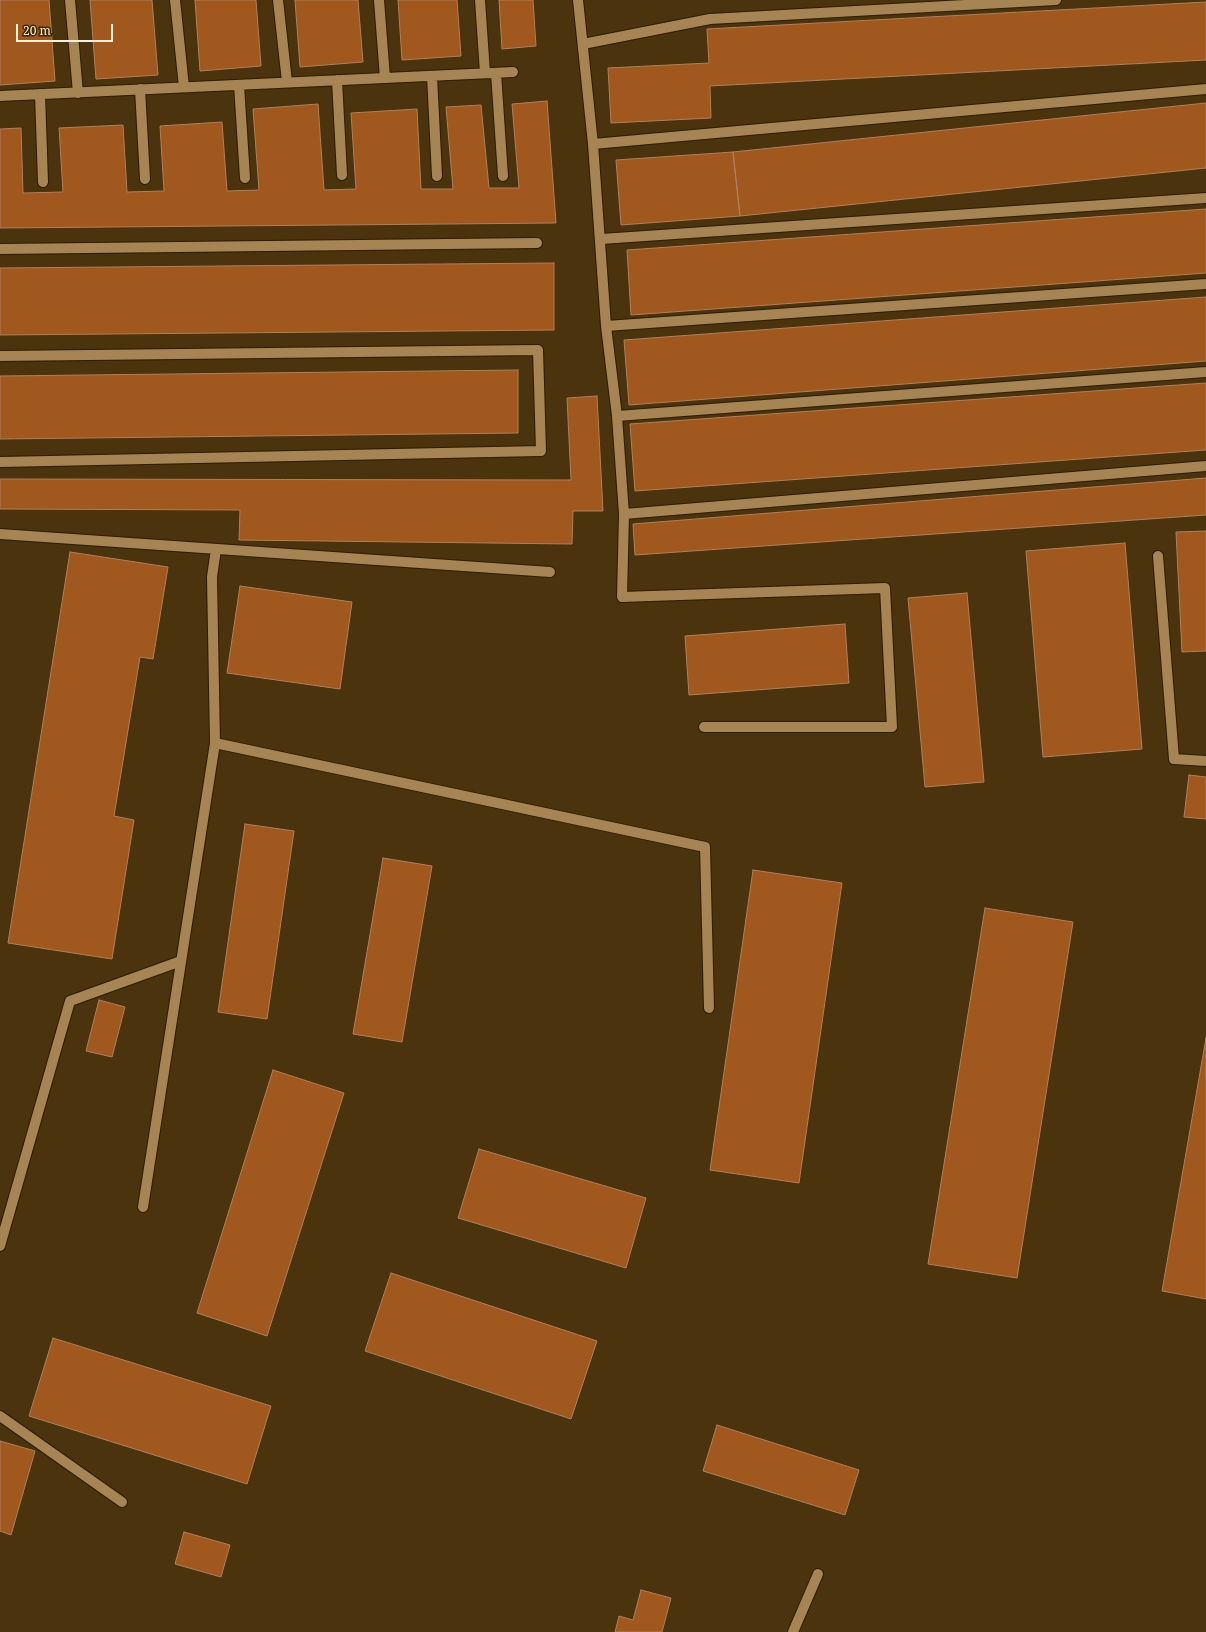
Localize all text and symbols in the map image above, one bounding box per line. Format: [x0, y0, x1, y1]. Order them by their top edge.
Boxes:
scale bar [18, 16, 115, 42]
text: 20 m [23, 22, 51, 39]

